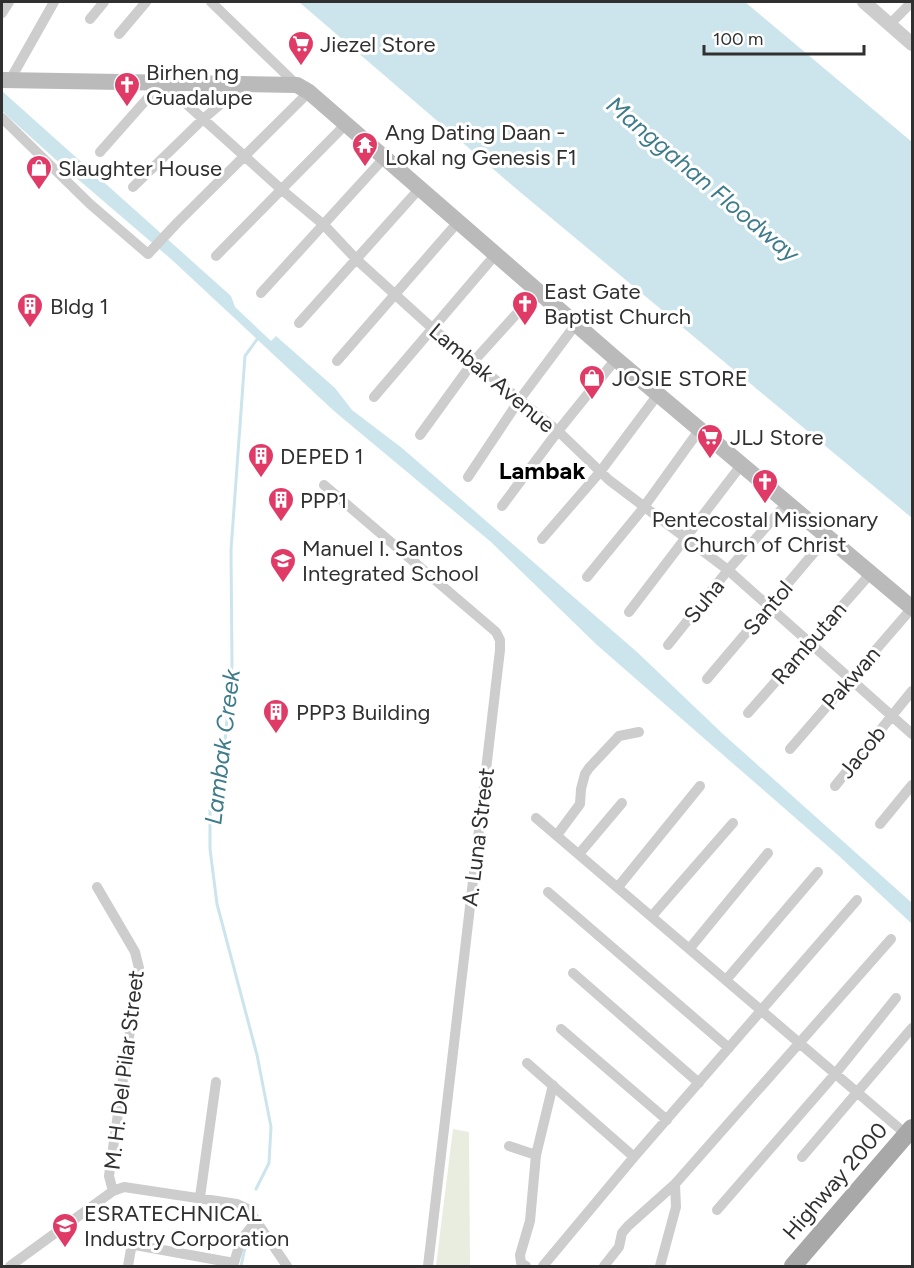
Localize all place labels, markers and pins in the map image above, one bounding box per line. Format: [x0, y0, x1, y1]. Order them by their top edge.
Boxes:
supermarket icon: Jiezel Store [286, 29, 316, 67]
place label: Jiezel Store [320, 31, 436, 58]
place label: Birhen ng Guadalupe [146, 59, 252, 111]
church icon: Birhen ng Guadalupe [112, 70, 142, 108]
place label: Ang Dating Daan - Lokal ng Genesis F1 [385, 119, 577, 171]
temple icon: Ang Dating Daan - Lokal ng Genesis F1 [350, 130, 380, 168]
shop icon: Slaughter House [24, 153, 54, 191]
place label: Slaughter House [58, 155, 222, 182]
place label: East Gate Baptist Church [544, 278, 691, 330]
church icon: East Gate Baptist Church [510, 289, 540, 327]
building icon: Bldg 1 [15, 291, 45, 329]
place label: Bldg 1 [50, 293, 109, 320]
shop icon: JOSIE STORE [577, 363, 607, 401]
place label: JOSIE STORE [612, 365, 748, 392]
supermarket icon: JLJ Store [695, 422, 725, 460]
place label: JLJ Store [730, 424, 824, 451]
building icon: DEPED 1 [246, 441, 276, 479]
place label: DEPED 1 [280, 443, 364, 470]
church icon: Pentecostal Missionary Church of Christ [750, 467, 780, 505]
building icon: PPP1 [266, 485, 296, 523]
place label: PPP1 [300, 487, 347, 514]
place label: Pentecostal Missionary Church of Christ [652, 506, 879, 558]
place label: Manuel I. Santos Integrated School [302, 535, 479, 587]
school or university icon: Manuel I. Santos Integrated School [268, 546, 298, 584]
building icon: PPP3 Building [261, 697, 291, 735]
place label: PPP3 Building [296, 699, 430, 726]
place label: ESRATECHNICAL Industry Corporation [84, 1200, 289, 1252]
school or university icon: ESRATECHNICAL Industry Corporation [50, 1211, 80, 1249]

